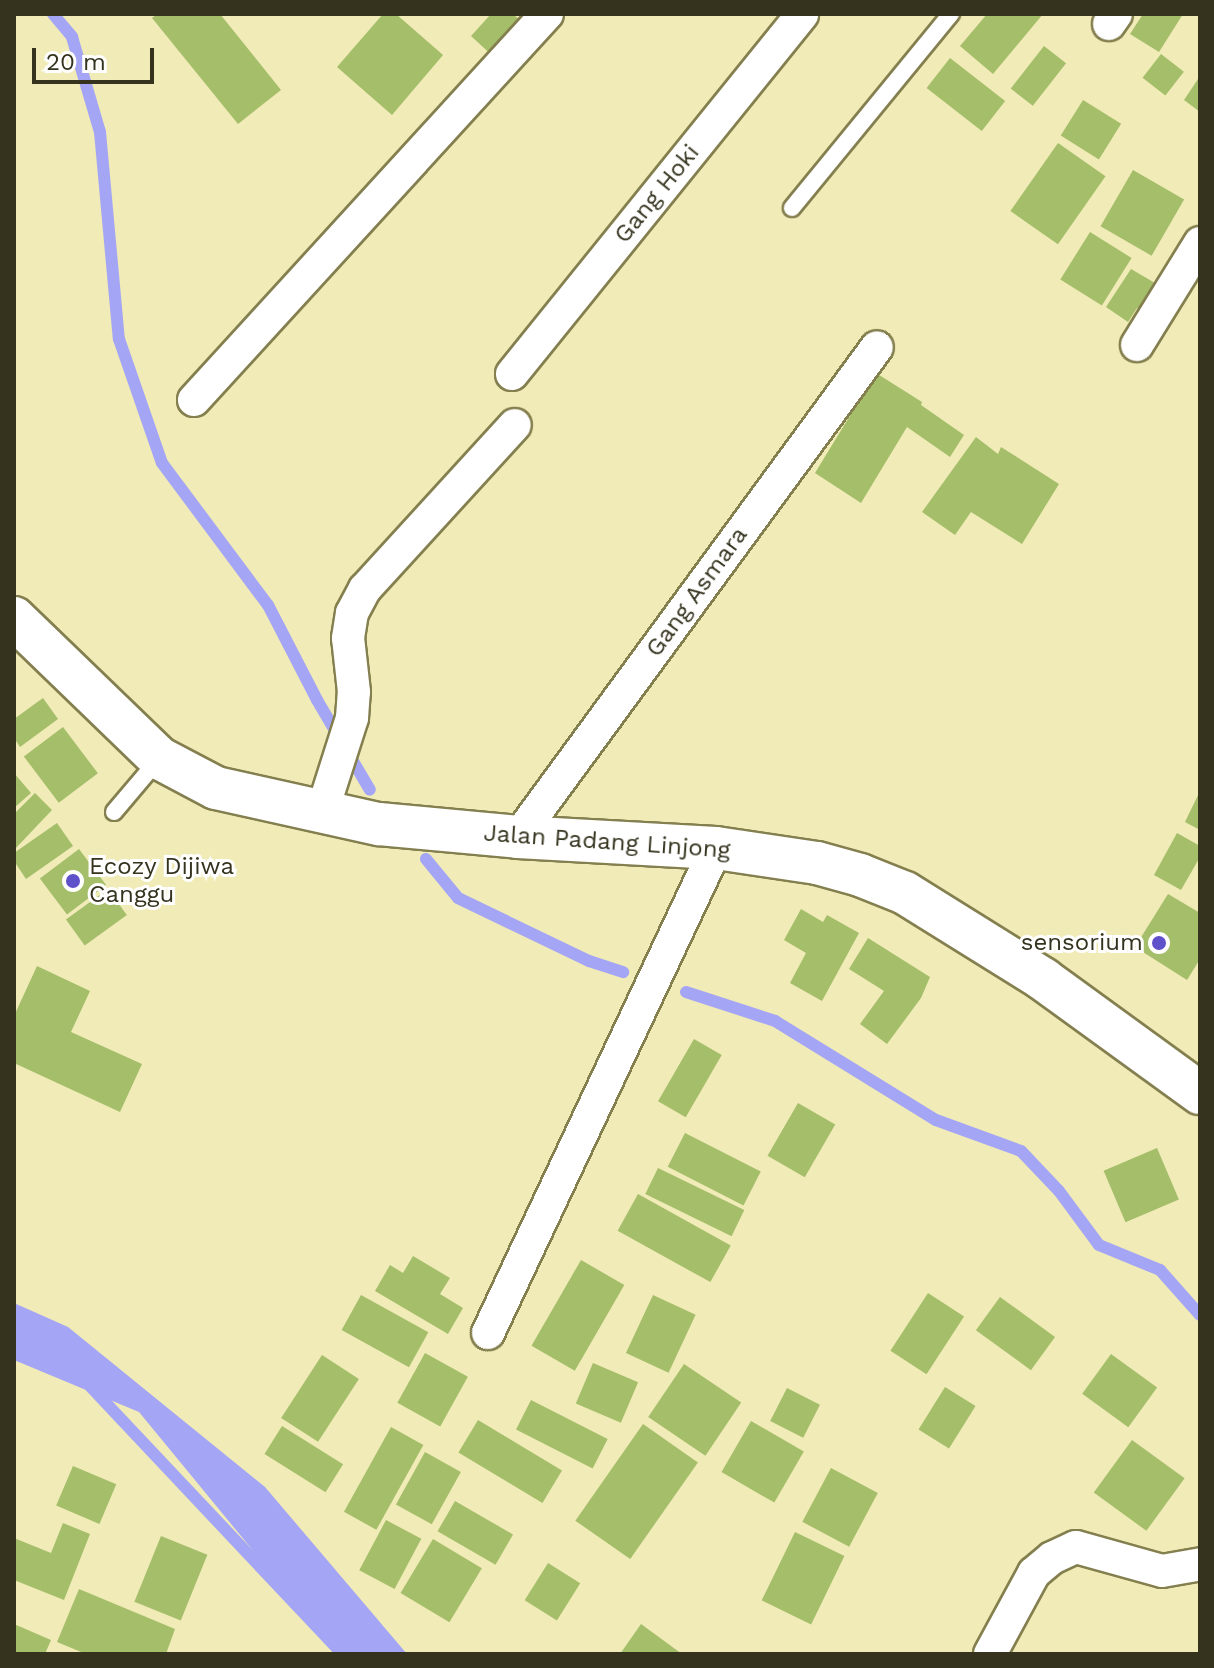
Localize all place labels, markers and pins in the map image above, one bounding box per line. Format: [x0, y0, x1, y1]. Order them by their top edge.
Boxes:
place label: Ecozy Dijiwa Canggu [89, 853, 235, 909]
marker: Ecozy Dijiwa Canggu [64, 872, 82, 890]
place label: sensorium [1021, 929, 1143, 957]
marker: sensorium [1150, 934, 1168, 952]

